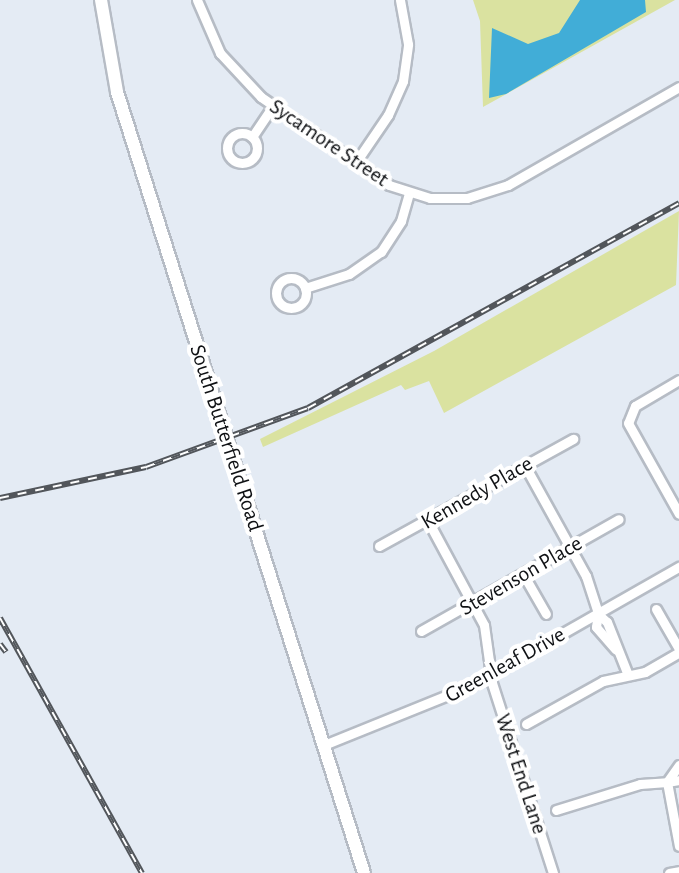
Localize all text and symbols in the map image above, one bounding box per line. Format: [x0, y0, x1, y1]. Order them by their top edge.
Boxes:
street label: Sycamore Street [264, 93, 394, 193]
street label: South Butterfield Road [183, 341, 269, 535]
street label: Kennedy Place [417, 450, 537, 536]
street label: Stevenson Place [455, 530, 587, 622]
street label: Greenleaf Drive [440, 621, 570, 709]
street label: West End Lane [489, 710, 553, 838]

